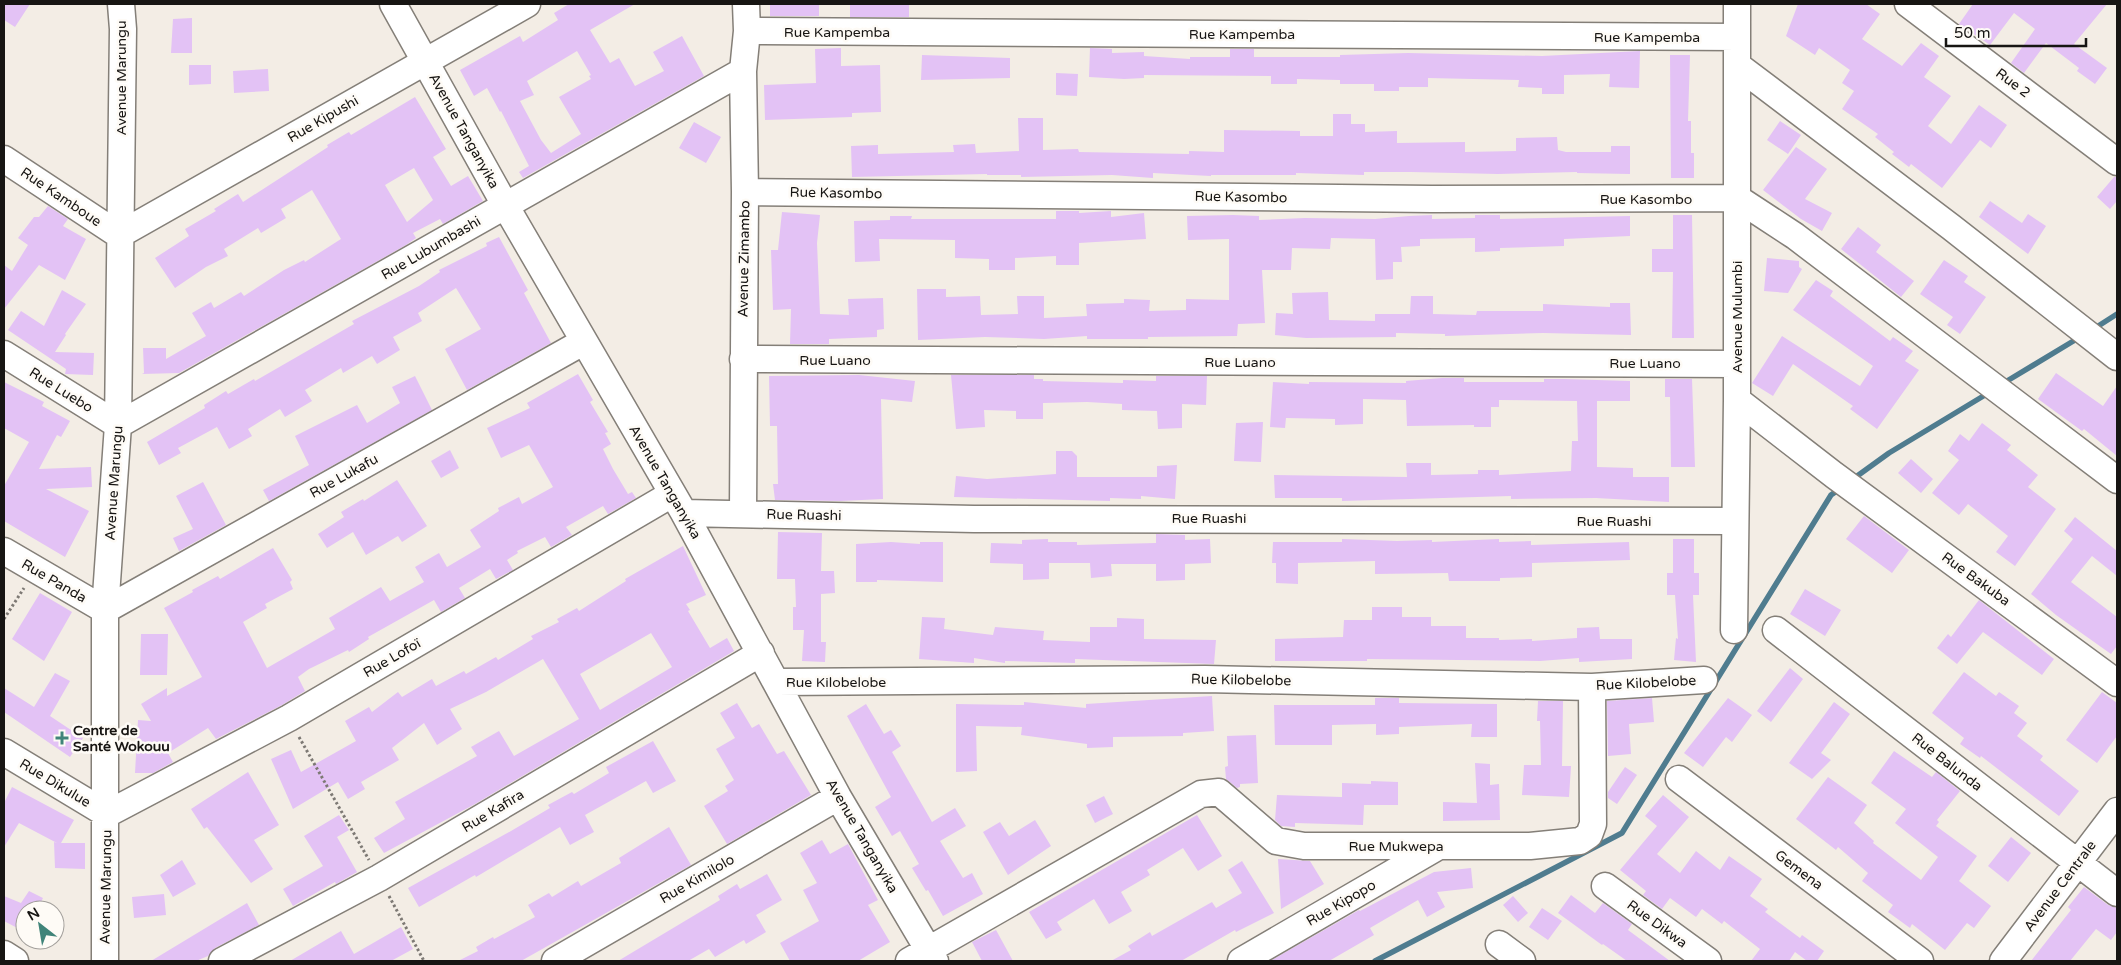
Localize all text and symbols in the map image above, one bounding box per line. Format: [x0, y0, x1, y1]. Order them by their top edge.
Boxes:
scale bar [1946, 15, 2086, 47]
street label: Avenue Marungu [113, 21, 130, 135]
street label: Rue Kampemba [784, 24, 890, 41]
text: 50 m [1954, 24, 1991, 42]
street label: Rue Kampemba [1189, 26, 1295, 43]
street label: Rue Kampemba [1594, 29, 1700, 46]
street label: Rue 2 [1992, 65, 2034, 101]
street label: Avenue Tanganyika [425, 70, 503, 192]
street label: Rue Kipushi [285, 92, 361, 146]
street label: Rue Kamboue [17, 164, 105, 230]
street label: Rue Kasombo [789, 184, 883, 202]
street label: Rue Kasombo [1194, 188, 1288, 206]
street label: Rue Kasombo [1600, 191, 1692, 208]
street label: Avenue Zimambo [734, 200, 754, 318]
street label: Rue Lubumbashi [378, 213, 484, 283]
street label: Avenue Mulumbi [1729, 261, 1746, 373]
street label: Rue Luano [799, 352, 871, 369]
street label: Rue Luano [1204, 354, 1276, 371]
street label: Rue Luano [1609, 355, 1681, 372]
street label: Rue Luebo [26, 364, 96, 416]
street label: Avenue Tanganyika [625, 422, 705, 542]
street label: Avenue Marungu [102, 425, 126, 541]
street label: Rue Lukafu [307, 450, 381, 502]
street label: Rue Ruashi [766, 506, 842, 524]
street label: Rue Ruashi [1171, 510, 1247, 527]
street label: Rue Ruashi [1576, 513, 1652, 530]
street label: Rue Bakuba [1938, 548, 2014, 610]
street label: Rue Panda [18, 556, 90, 606]
street label: Rue Lofoï [360, 635, 424, 681]
street label: Rue Kilobelobe [1191, 671, 1291, 689]
street label: Rue Kilobelobe [1595, 672, 1697, 694]
street label: Rue Kilobelobe [786, 674, 886, 691]
place label: Centre de Santé Wokouu [73, 722, 170, 755]
street label: Rue Balunda [1908, 729, 1986, 795]
marker: Centre de Santé Wokouu [55, 731, 69, 745]
street label: Rue Dikulue [16, 755, 94, 811]
street label: Avenue Tanganyika [822, 776, 902, 896]
street label: Rue Kafira [459, 786, 527, 836]
street label: Avenue Marungu [96, 829, 116, 945]
street label: Avenue Centrale [2020, 837, 2100, 935]
street label: Rue Mukwepa [1348, 838, 1444, 855]
street label: Gemena [1772, 846, 1826, 894]
street label: Rue Kimilolo [657, 851, 737, 907]
street label: Rue Kipopo [1303, 876, 1379, 930]
street label: Rue Dikwa [1624, 896, 1690, 952]
north arrow [15, 900, 65, 950]
text: N [24, 904, 43, 924]

